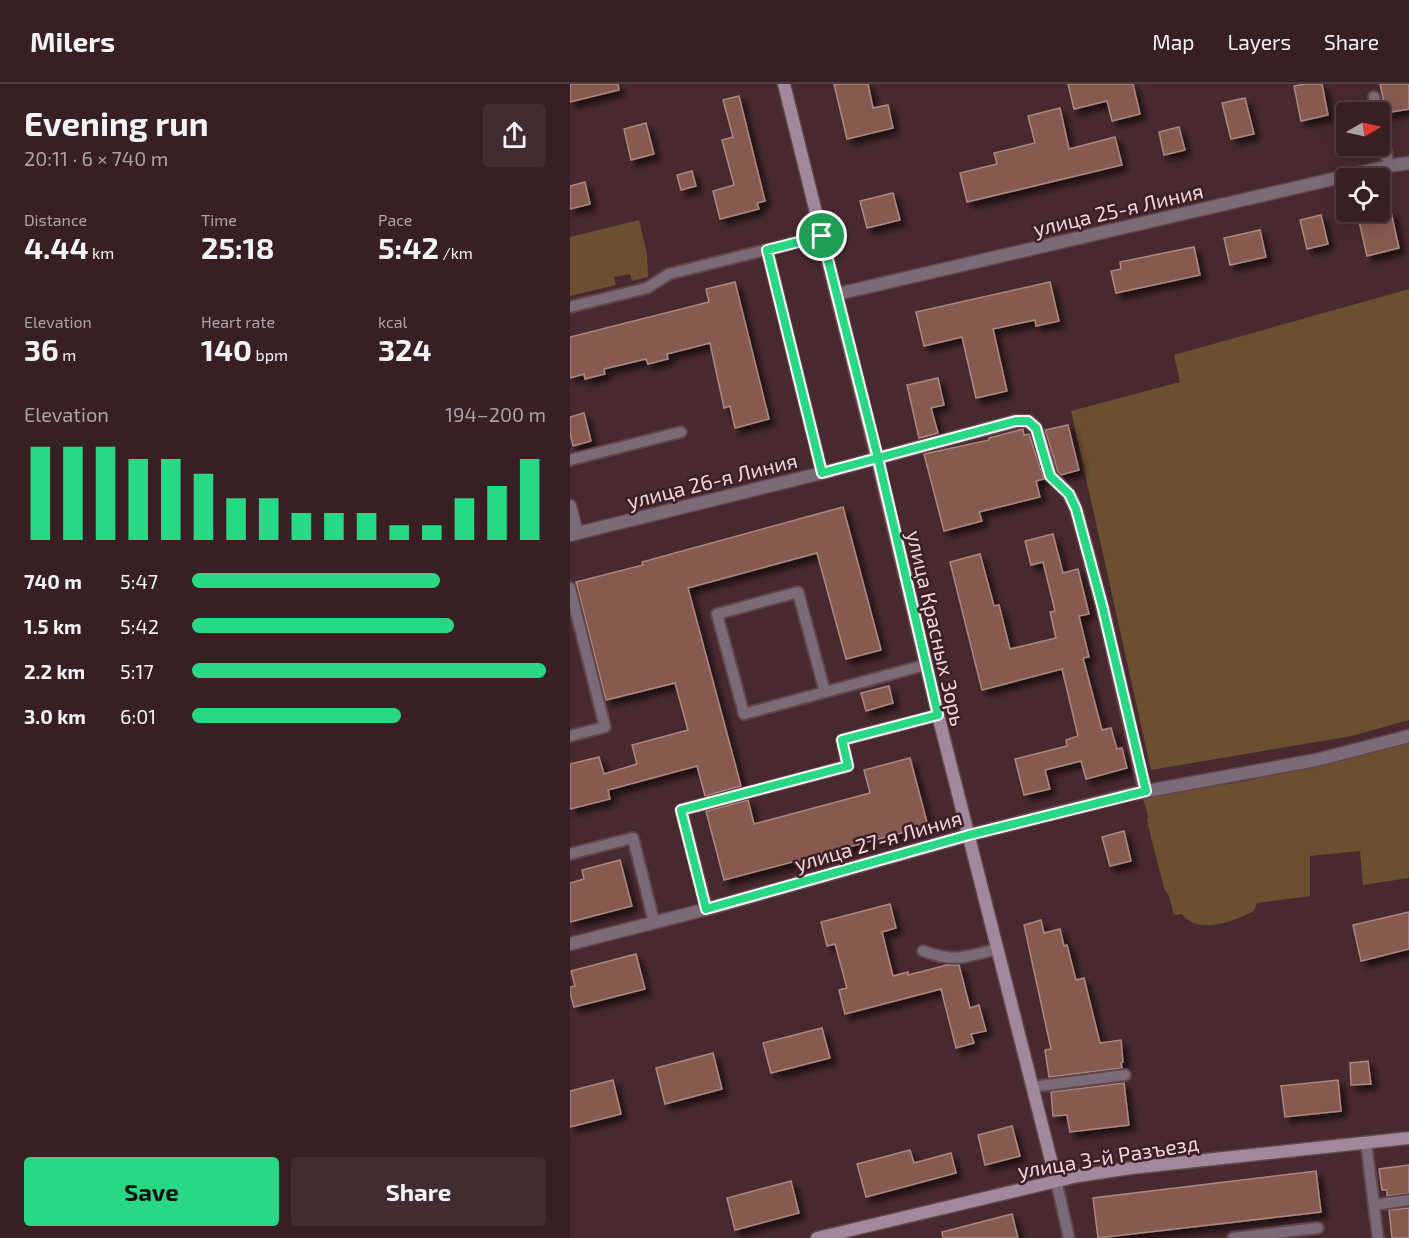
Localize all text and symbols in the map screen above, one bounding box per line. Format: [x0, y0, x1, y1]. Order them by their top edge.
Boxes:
text: Milers [30, 24, 115, 58]
text: Map [1152, 29, 1194, 54]
text: Layers [1227, 29, 1291, 54]
text: Share [1324, 29, 1379, 54]
north arrow [1336, 102, 1390, 156]
map controls [1336, 102, 1390, 222]
text: Evening run [24, 103, 209, 143]
button: share [483, 104, 546, 167]
text: 20:11 · 6 × 740 m [24, 146, 168, 170]
button: locate [1336, 168, 1390, 222]
street label: улица 25-я Линия [1030, 177, 1206, 242]
text: Distance [24, 210, 87, 229]
text: Time [201, 210, 237, 229]
text: Pace [378, 210, 412, 229]
pin [796, 210, 847, 261]
icon: arrive [805, 219, 838, 252]
text: 4.44 [24, 229, 89, 265]
text: 25:18 [201, 229, 274, 265]
text: 5:42 [378, 229, 439, 265]
text: km [89, 243, 114, 262]
text: /km [439, 243, 473, 262]
text: Elevation [24, 312, 92, 331]
text: Heart rate [201, 312, 275, 331]
text: kcal [378, 312, 407, 331]
text: 36 [24, 331, 59, 367]
text: 140 [201, 331, 252, 367]
text: 324 [378, 331, 432, 367]
text: m [59, 345, 76, 364]
text: bpm [252, 345, 288, 364]
text: Elevation [24, 402, 109, 426]
text: 194–200 m [445, 402, 546, 426]
street label: улица 26-я Линия [624, 447, 800, 514]
street label: улица Красных Зорь [901, 528, 972, 728]
text: 740 m [24, 569, 82, 593]
text: 5:47 [120, 569, 158, 593]
text: 1.5 km [24, 614, 82, 638]
text: 5:42 [120, 614, 159, 638]
text: 2.2 km [24, 659, 85, 683]
text: 5:17 [120, 659, 154, 683]
text: 3.0 km [24, 704, 86, 728]
text: 6:01 [120, 704, 156, 728]
street label: улица 27-я Линия [791, 804, 965, 877]
street label: улица 3-й Разъезд [1016, 1129, 1200, 1184]
button: Save [24, 1157, 279, 1226]
button: Share [291, 1157, 546, 1226]

